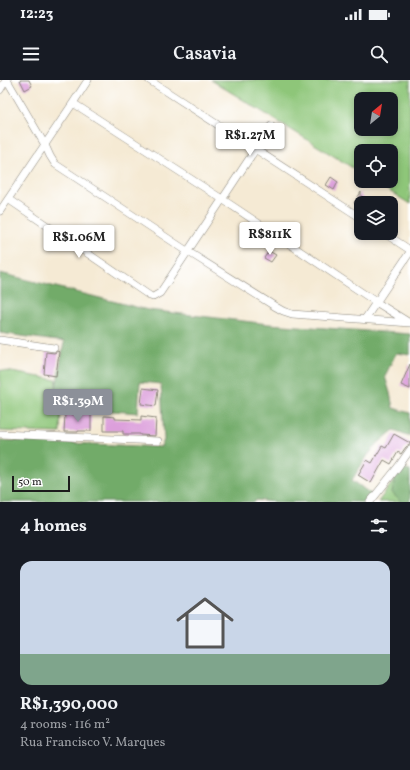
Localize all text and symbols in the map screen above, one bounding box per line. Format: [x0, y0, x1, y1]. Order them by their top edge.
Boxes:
text: 12:23 [20, 4, 53, 25]
text: Casavia [173, 42, 237, 67]
icon: menu [20, 43, 42, 65]
icon: search [368, 43, 390, 65]
north arrow [354, 92, 398, 136]
map controls [354, 92, 398, 240]
pin: R$1.27M [213, 123, 287, 157]
text: R$1.27M [225, 127, 275, 145]
button: locate [354, 144, 398, 188]
button: layers [354, 196, 398, 240]
pin: R$811K [237, 222, 303, 256]
pin: R$1.06M [42, 225, 116, 259]
text: R$811K [248, 226, 292, 244]
text: R$1.06M [52, 229, 106, 247]
pin: R$1.39M [41, 389, 115, 423]
text: R$1.39M [52, 393, 104, 411]
scale bar [12, 474, 70, 493]
text: 50 m [18, 475, 42, 490]
text: 4 homes [20, 515, 87, 538]
icon: filters [368, 515, 390, 537]
icon: home [169, 587, 241, 659]
text: R$1,390,000 [20, 693, 118, 716]
text: 4 rooms · 116 m² [20, 716, 110, 734]
text: Rua Francisco V. Marques [20, 734, 165, 752]

